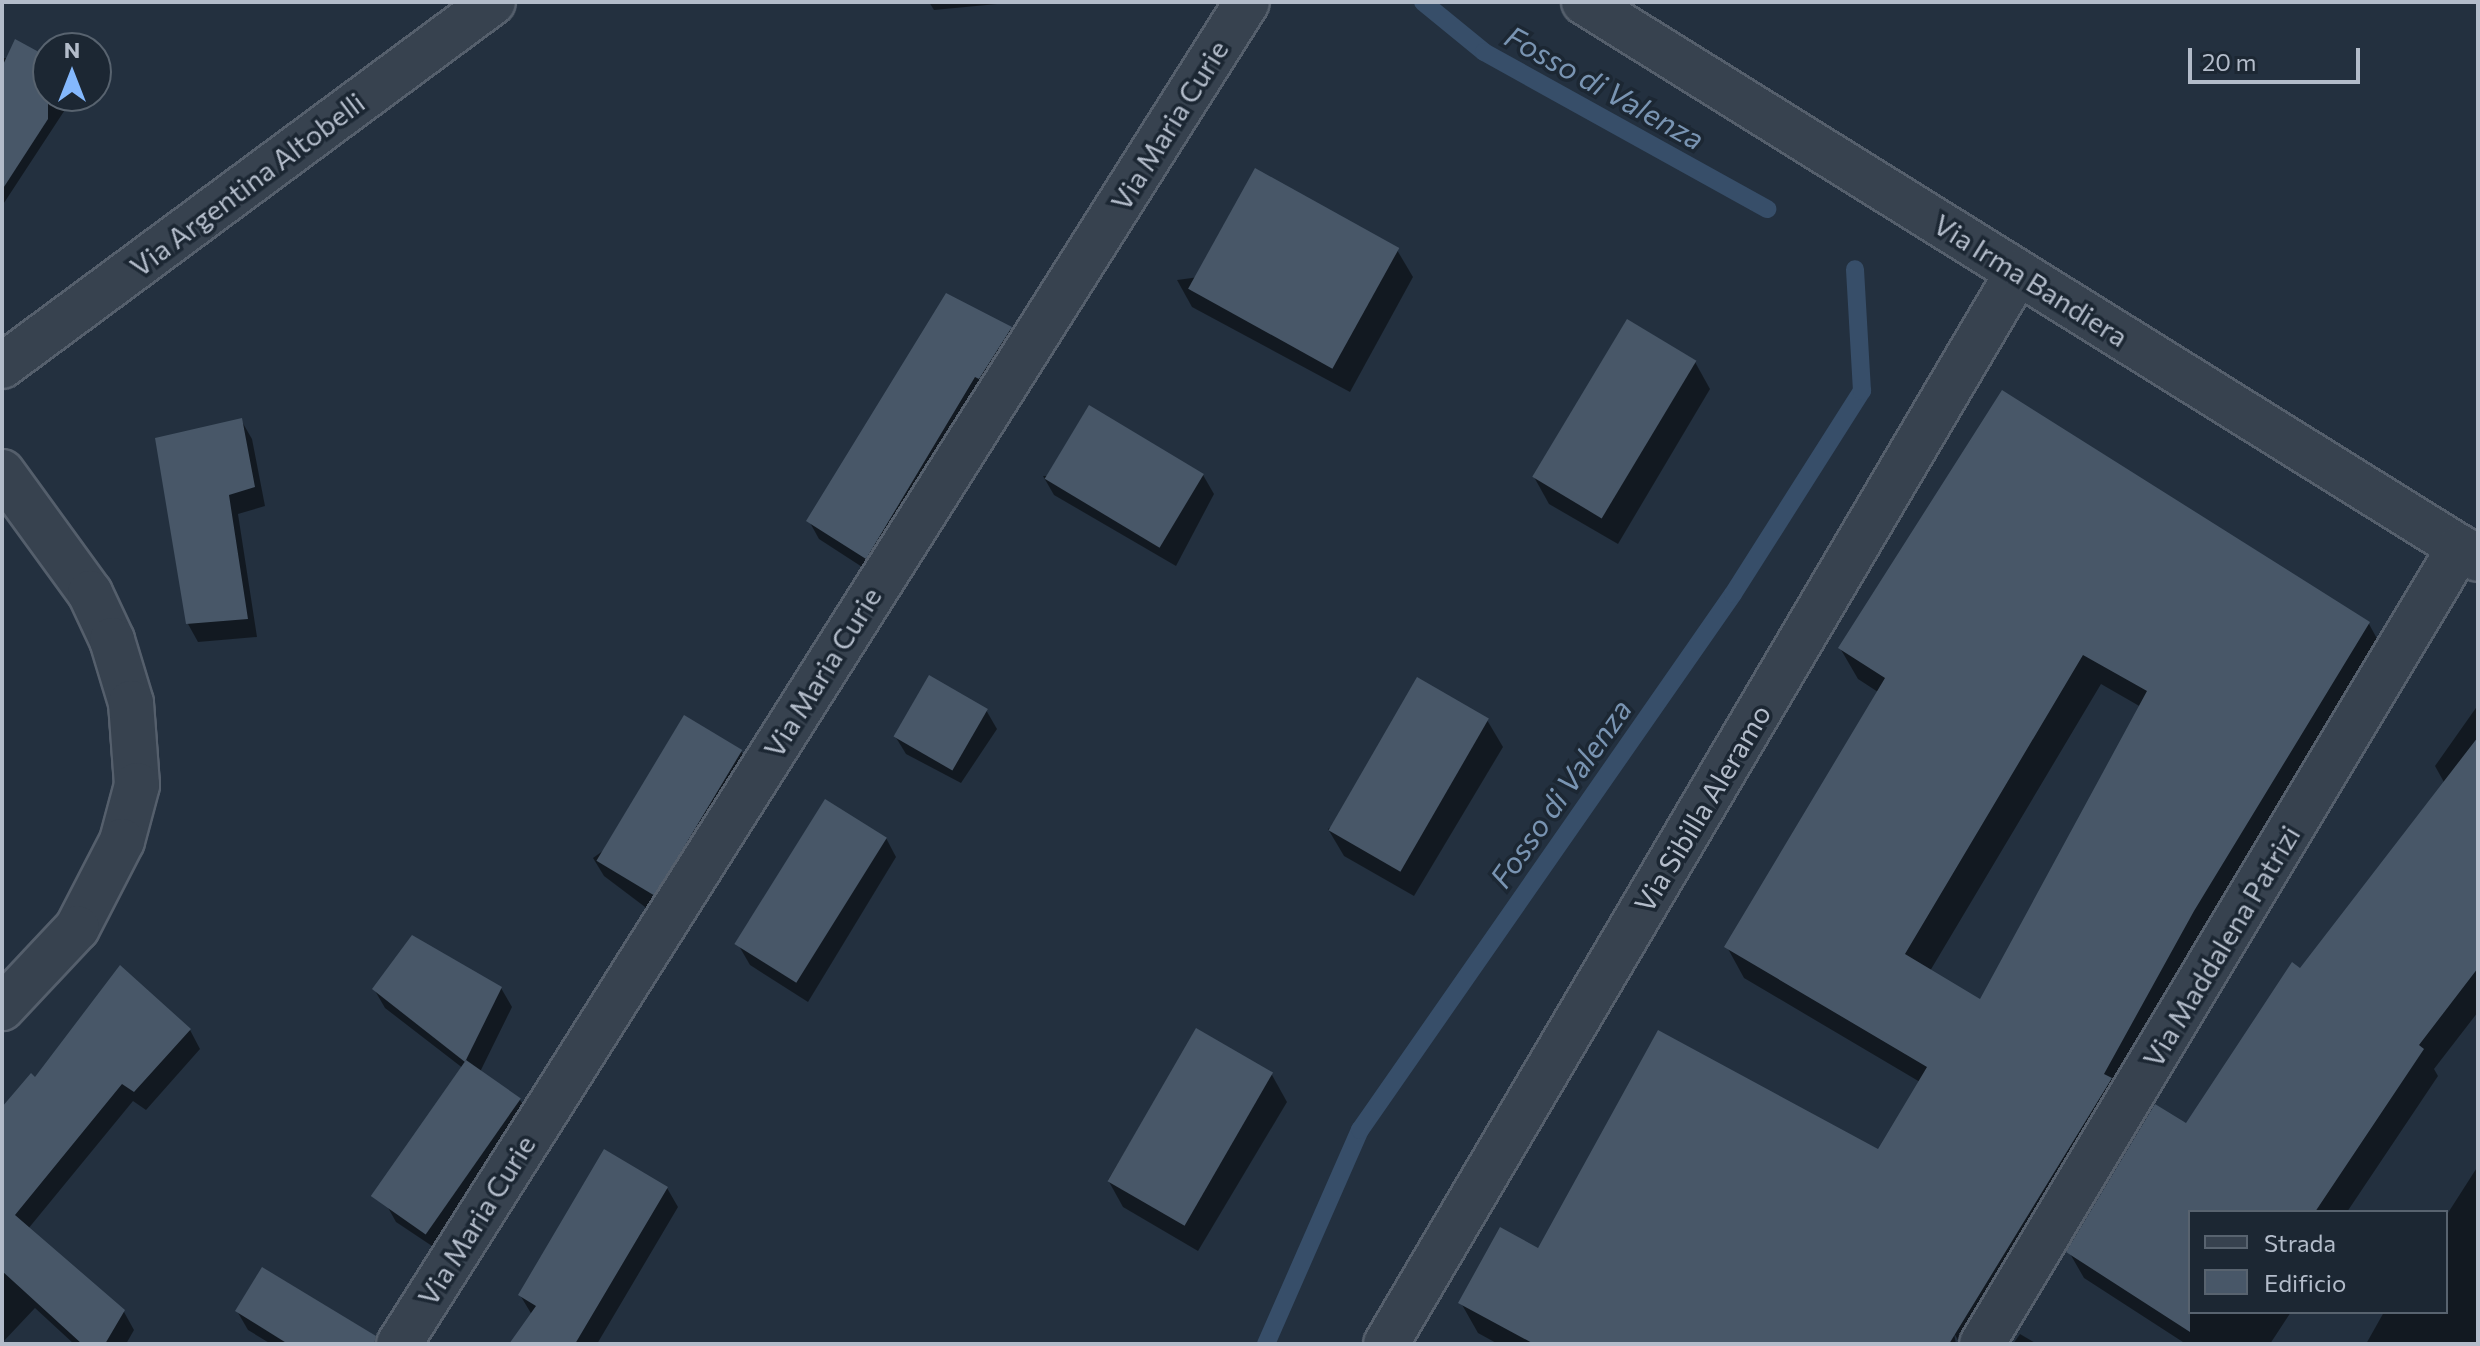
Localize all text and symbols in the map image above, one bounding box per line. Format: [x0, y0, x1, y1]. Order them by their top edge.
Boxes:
water label: Fosso di Valenza [1499, 17, 1711, 157]
north arrow [32, 32, 112, 112]
scale bar [2192, 32, 2364, 82]
street label: Via Maria Curie [1103, 34, 1235, 216]
text: N [64, 36, 80, 63]
text: 20 m [2202, 47, 2256, 76]
street label: Via Argentina Altobelli [123, 85, 371, 283]
street label: Via Irma Bandiera [1928, 207, 2134, 353]
street label: Via Maria Curie [756, 581, 888, 763]
water label: Fosso di Valenza [1482, 692, 1638, 894]
street label: Via Sibilla Aleramo [1627, 698, 1777, 918]
street label: Via Maddalena Patrizi [2136, 819, 2306, 1073]
street label: Via Maria Curie [410, 1129, 542, 1311]
legend [2188, 1210, 2448, 1314]
text: Strada [2264, 1228, 2336, 1257]
text: Edificio [2264, 1268, 2346, 1297]

